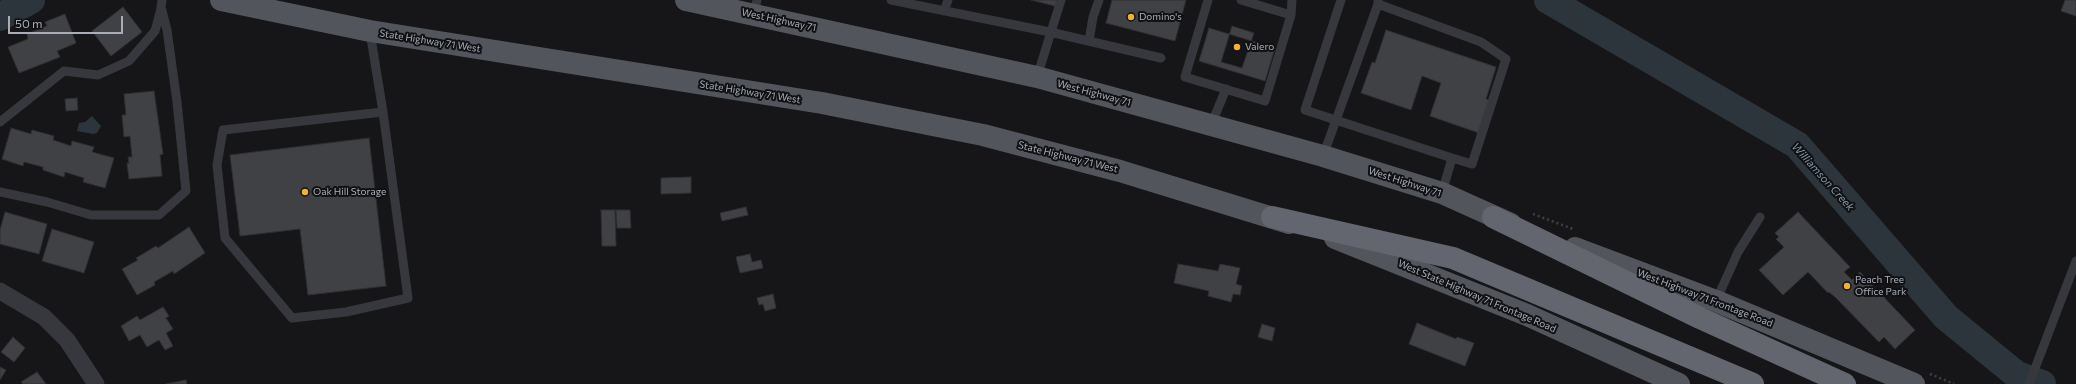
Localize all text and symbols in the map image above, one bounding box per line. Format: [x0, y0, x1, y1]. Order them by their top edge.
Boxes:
street label: West Highway 71 [741, 6, 817, 34]
scale bar [10, 8, 125, 34]
place label: Domino's [1139, 11, 1182, 23]
marker: Domino's [1126, 12, 1136, 22]
text: 50 m [15, 16, 43, 30]
street label: State Highway 71 West [378, 27, 482, 55]
place label: Valero [1245, 41, 1274, 53]
marker: Valero [1232, 42, 1242, 52]
street label: West Highway 71 [1056, 77, 1132, 109]
street label: State Highway 71 West [698, 78, 802, 106]
street label: State Highway 71 West [1017, 139, 1119, 175]
water label: Williamson Creek [1789, 140, 1857, 214]
street label: West Highway 71 [1367, 165, 1443, 199]
place label: Oak Hill Storage [313, 186, 386, 198]
marker: Oak Hill Storage [300, 187, 310, 197]
street label: West State Highway 71 Frontage Road [1396, 257, 1558, 335]
street label: West Highway 71 Frontage Road [1635, 267, 1775, 329]
place label: Peach Tree Office Park [1855, 274, 1906, 298]
marker: Peach Tree Office Park [1842, 281, 1852, 291]

